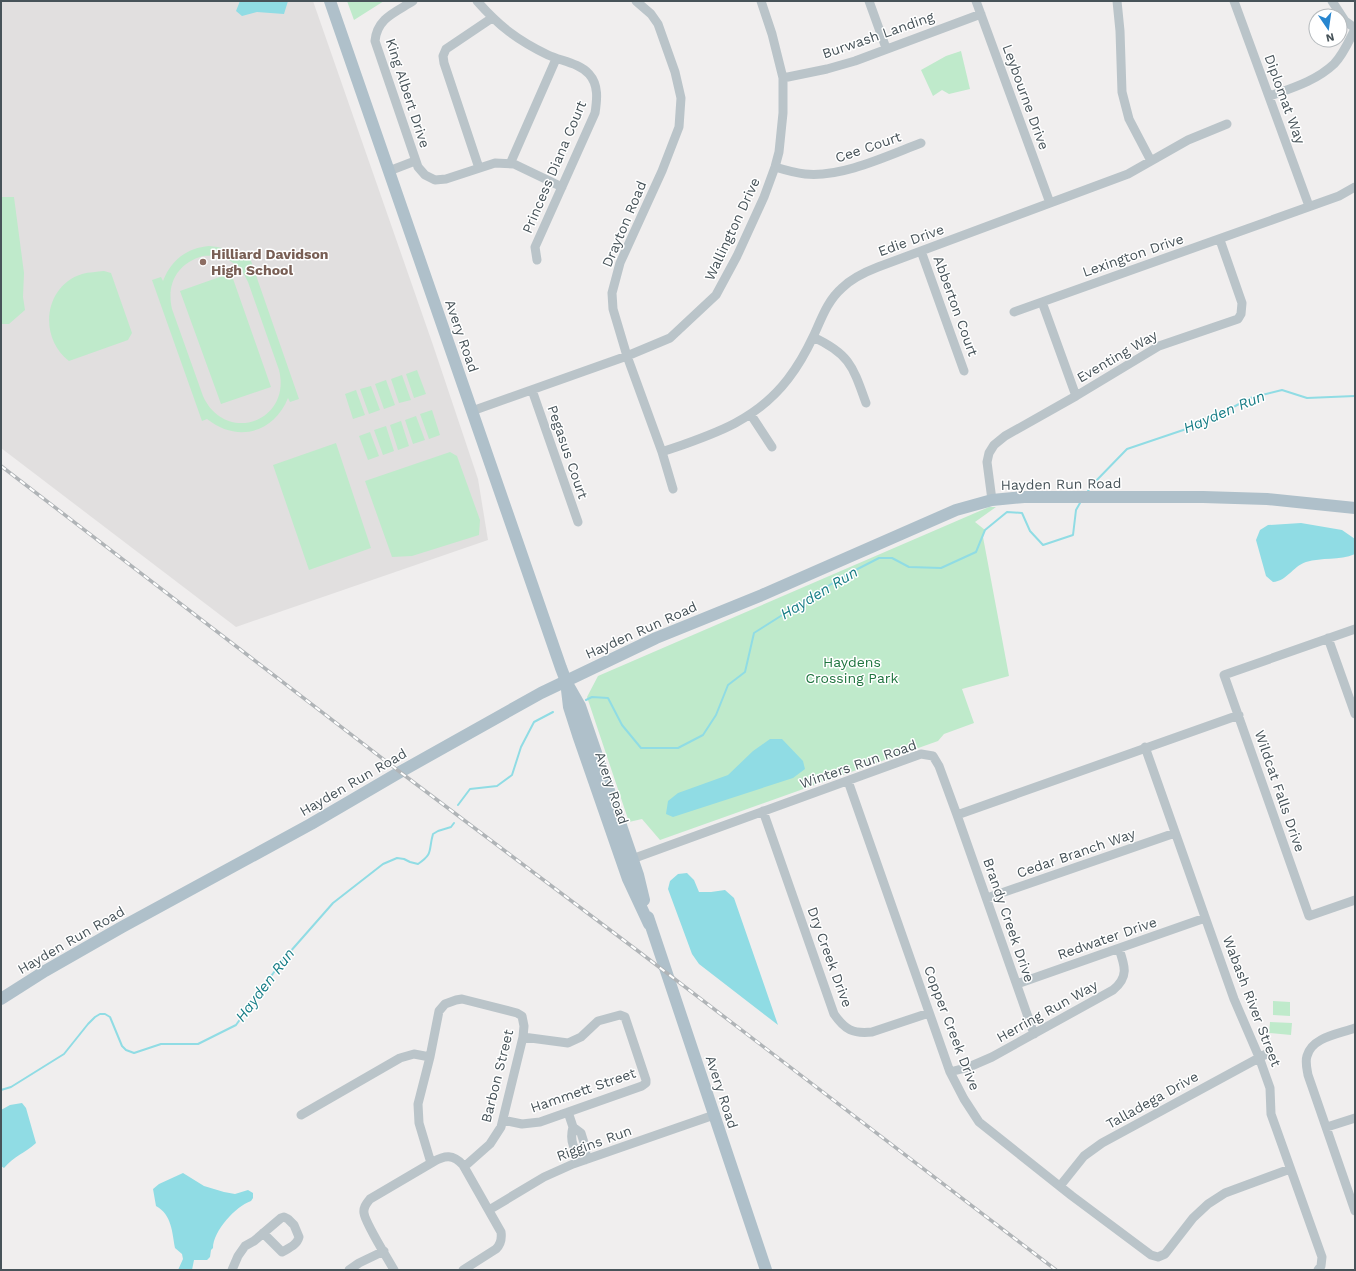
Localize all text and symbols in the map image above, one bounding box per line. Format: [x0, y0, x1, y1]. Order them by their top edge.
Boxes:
street label: Burwash Landing [820, 8, 937, 62]
north arrow [1308, 8, 1348, 48]
text: N [1325, 30, 1336, 45]
street label: King Albert Drive [383, 36, 433, 150]
street label: Leybourne Drive [1000, 42, 1052, 152]
street label: Diplomat Way [1261, 52, 1309, 147]
street label: Princess Diana Court [519, 98, 589, 236]
street label: Cee Court [833, 128, 903, 166]
street label: Wallington Drive [701, 175, 763, 283]
street label: Drayton Road [599, 178, 649, 270]
street label: Edie Drive [876, 221, 946, 259]
street label: Lexington Drive [1080, 230, 1186, 280]
place label: Hilliard Davidson High School [211, 246, 328, 278]
street label: Abberton Court [930, 254, 982, 359]
marker: Hilliard Davidson High School [198, 257, 208, 267]
street label: Avery Road [442, 298, 482, 374]
street label: Eventing Way [1074, 326, 1161, 385]
water label: Hayden Run [1180, 387, 1268, 437]
street label: Pegasus Court [545, 403, 592, 501]
street label: Hayden Run Road [1001, 475, 1121, 493]
water label: Hayden Run [777, 563, 861, 623]
street label: Hayden Run Road [583, 598, 699, 662]
park label: Haydens Crossing Park [806, 654, 899, 686]
street label: Wildcat Falls Drive [1252, 728, 1308, 854]
street label: Winters Run Road [797, 736, 919, 792]
street label: Hayden Run Road [297, 745, 409, 819]
street label: Avery Road [592, 750, 632, 826]
street label: Cedar Branch Way [1015, 825, 1138, 881]
street label: Brandy Creek Drive [980, 856, 1038, 984]
street label: Hayden Run Road [15, 903, 127, 977]
street label: Dry Creek Drive [804, 905, 856, 1009]
street label: Redwater Drive [1055, 913, 1159, 963]
street label: Wabash River Street [1220, 933, 1284, 1069]
water label: Hayden Run [232, 945, 298, 1025]
street label: Copper Creek Drive [921, 963, 983, 1093]
street label: Herring Run Way [994, 976, 1101, 1045]
street label: Barbon Street [478, 1028, 516, 1124]
street label: Avery Road [703, 1054, 741, 1130]
street label: Hammett Street [528, 1064, 638, 1116]
street label: Talladega Drive [1103, 1068, 1201, 1132]
street label: Riggins Run [554, 1122, 634, 1164]

